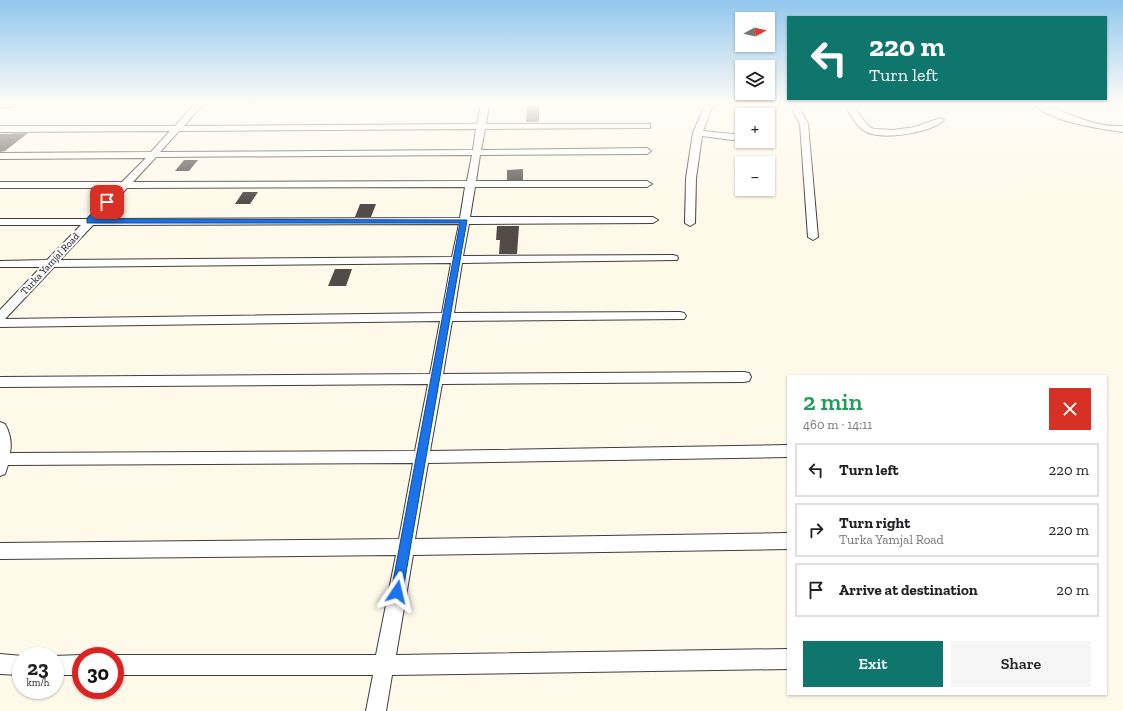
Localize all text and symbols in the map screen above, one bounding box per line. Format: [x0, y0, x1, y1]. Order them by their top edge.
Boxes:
north arrow [735, 12, 775, 52]
map controls [735, 12, 775, 196]
text: 220 m [869, 30, 945, 63]
icon: left [803, 32, 855, 84]
button: layers [735, 60, 775, 100]
text: Turn left [869, 64, 938, 86]
button: + [735, 108, 775, 148]
button: − [735, 156, 775, 196]
pin [90, 185, 124, 219]
icon: arrive [96, 191, 118, 213]
street label: Turka Yamjal Road [18, 230, 82, 298]
text: 2 min [803, 387, 863, 416]
button: close [1049, 388, 1091, 430]
text: 460 m · 14:11 [803, 417, 872, 432]
icon: left [805, 459, 827, 481]
text: Turn left [839, 461, 899, 479]
text: 220 m [1049, 461, 1089, 479]
text: Turn right [839, 514, 910, 532]
icon: right [805, 519, 827, 541]
text: 220 m [1049, 521, 1089, 539]
text: Turka Yamjal Road [839, 532, 944, 547]
position arrow [376, 571, 418, 613]
icon: arrive [805, 579, 827, 601]
text: Arrive at destination [839, 581, 978, 599]
text: 20 m [1056, 581, 1089, 599]
button: Exit [803, 641, 943, 687]
button: Share [951, 641, 1091, 687]
speed limit sign: 30 [72, 647, 124, 699]
text: 23 [27, 656, 49, 680]
text: km/h [27, 677, 49, 689]

